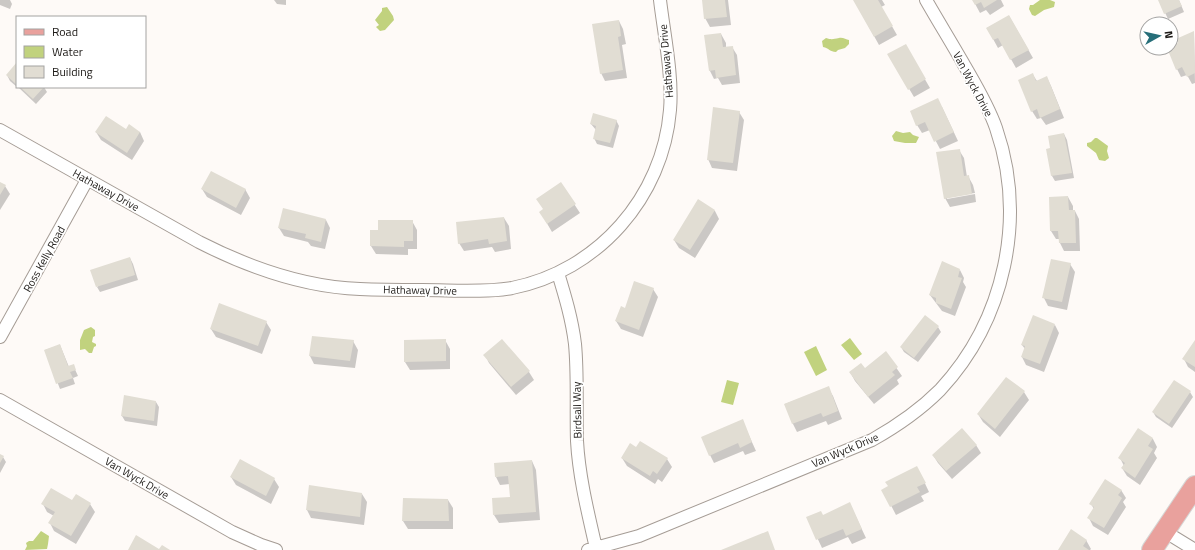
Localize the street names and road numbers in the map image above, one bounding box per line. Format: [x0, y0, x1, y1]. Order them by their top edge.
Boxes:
street label: Hathaway Drive [655, 23, 677, 98]
street label: Van Wyck Drive [949, 49, 997, 120]
street label: Hathaway Drive [70, 165, 143, 215]
street label: Ross Kelly Road [19, 223, 69, 295]
street label: Hathaway Drive [383, 281, 457, 299]
street label: Birdsall Way [568, 381, 585, 439]
street label: Van Wyck Drive [809, 429, 881, 471]
street label: Van Wyck Drive [102, 453, 172, 503]

